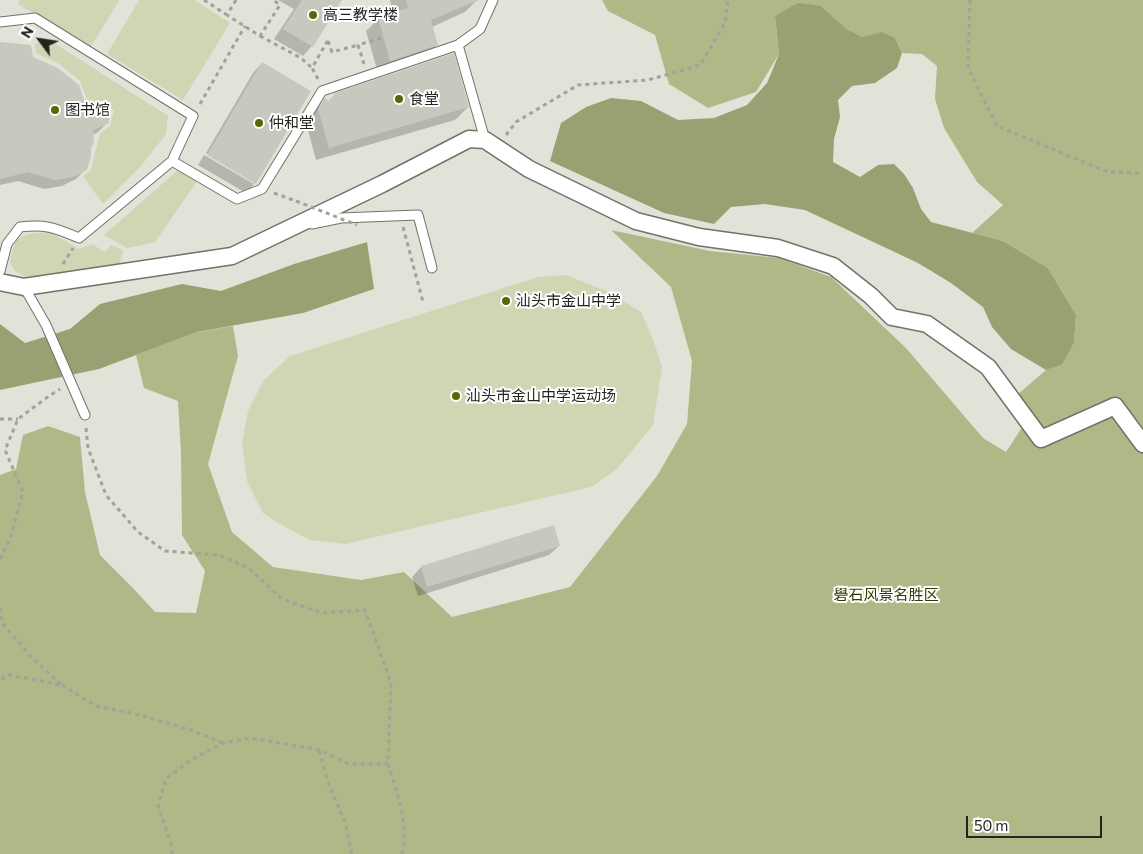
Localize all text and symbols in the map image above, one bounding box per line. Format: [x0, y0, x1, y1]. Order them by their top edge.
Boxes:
place label: 高三教学楼 [323, 6, 398, 24]
marker: 高三教学楼 [307, 9, 319, 21]
north arrow [15, 15, 65, 65]
text: N [17, 23, 37, 41]
place label: 食堂 [409, 90, 439, 108]
marker: 食堂 [393, 93, 405, 105]
place label: 图书馆 [65, 101, 110, 119]
marker: 图书馆 [49, 104, 61, 116]
place label: 仲和堂 [269, 114, 314, 132]
marker: 仲和堂 [253, 117, 265, 129]
place label: 汕头市金山中学 [516, 292, 621, 310]
marker: 汕头市金山中学 [500, 295, 512, 307]
place label: 汕头市金山中学运动场 [466, 387, 616, 405]
marker: 汕头市金山中学运动场 [450, 390, 462, 402]
park label: 礐石风景名胜区 [834, 586, 938, 604]
scale bar [968, 806, 1104, 838]
text: 50 m [974, 816, 1008, 834]

